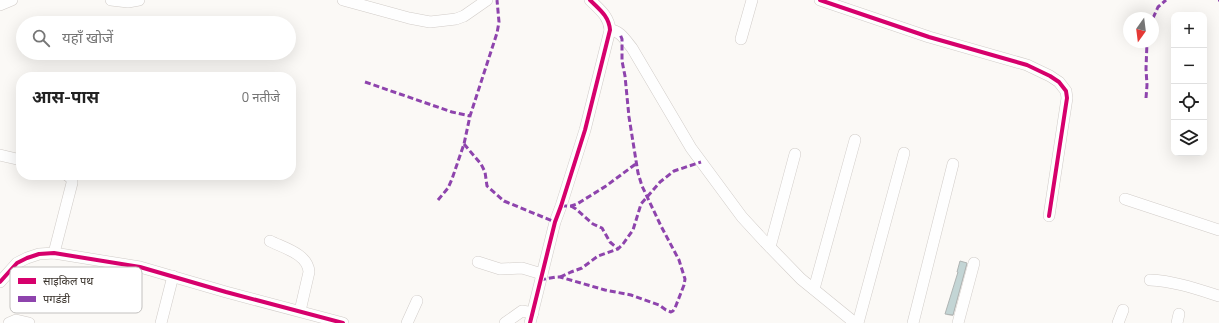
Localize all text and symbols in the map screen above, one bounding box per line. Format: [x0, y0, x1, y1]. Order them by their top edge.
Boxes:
north arrow [1123, 12, 1159, 48]
map controls [1171, 12, 1207, 156]
button: + [1171, 12, 1207, 48]
search box [16, 16, 296, 60]
icon: search [30, 27, 52, 49]
text: यहाँ खोजें [62, 28, 113, 46]
button: − [1171, 48, 1207, 84]
button: locate [1171, 84, 1207, 120]
text: आस-पास [32, 86, 99, 106]
text: 0 नतीजे [242, 89, 280, 105]
button: layers [1171, 120, 1207, 156]
legend [10, 267, 142, 313]
text: साइकिल पथ [43, 274, 94, 287]
text: पगडंडी [43, 292, 70, 305]

